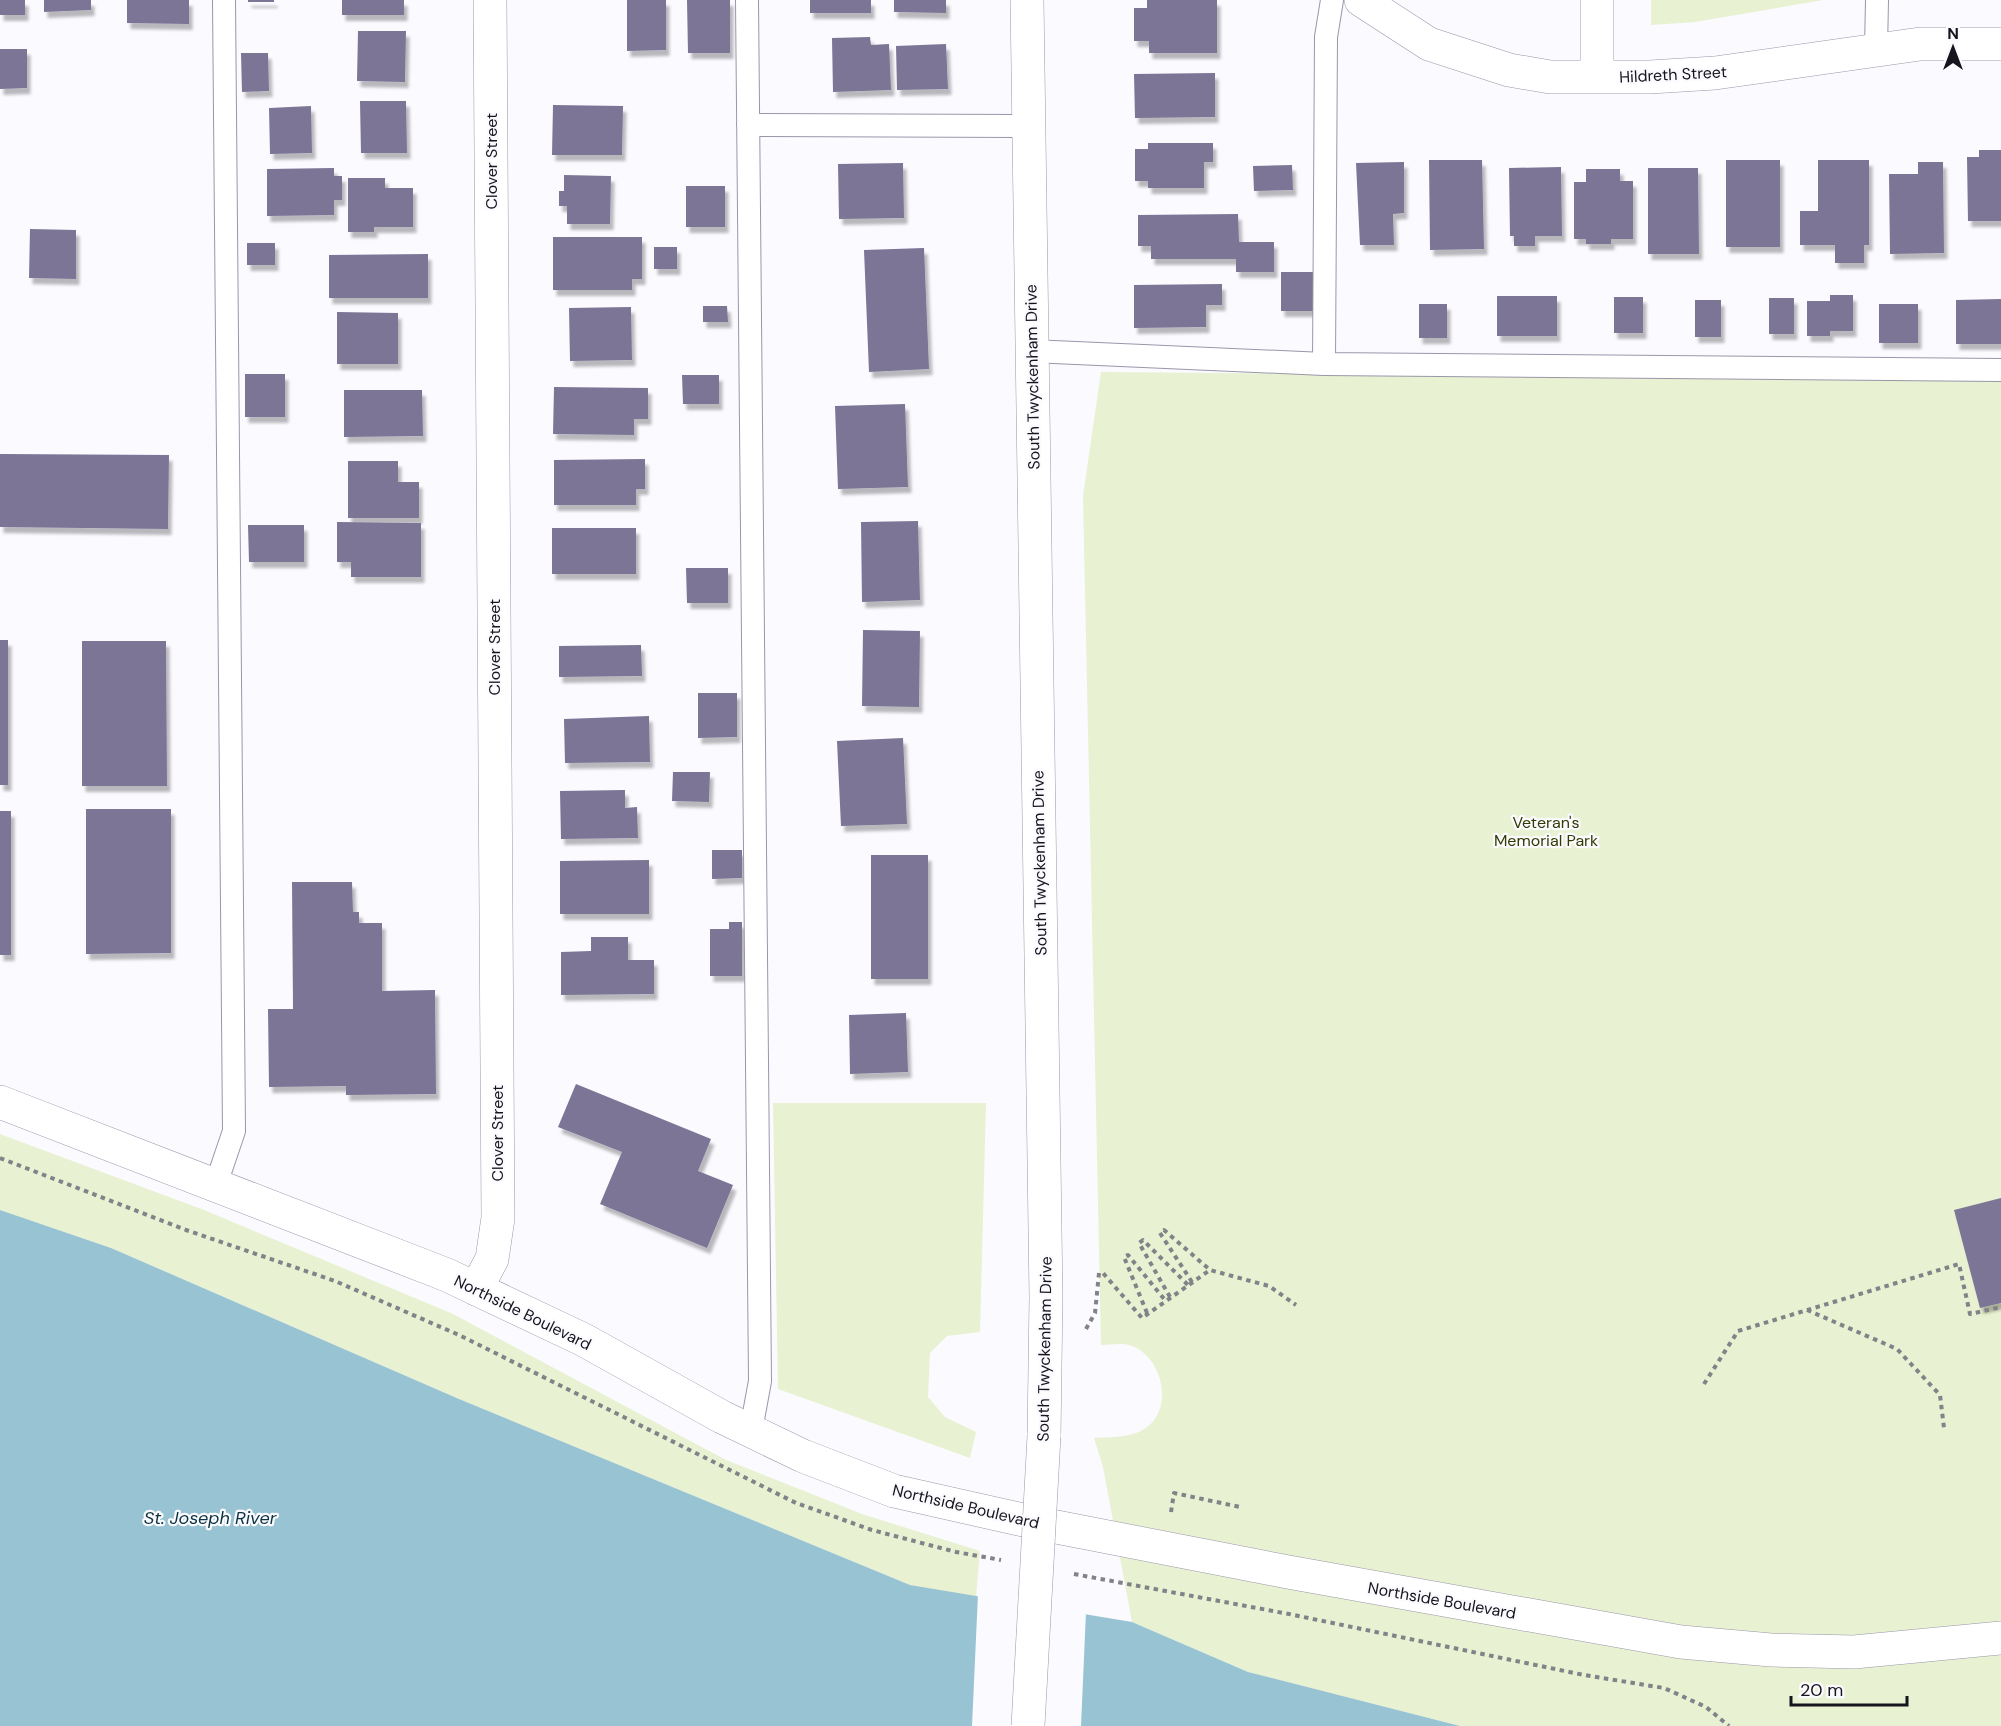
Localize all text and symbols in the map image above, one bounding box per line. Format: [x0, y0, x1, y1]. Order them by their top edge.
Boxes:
north arrow [1923, 18, 1983, 78]
text: N [1947, 23, 1959, 44]
street label: Hildreth Street [1619, 61, 1727, 88]
street label: Clover Street [481, 113, 502, 209]
street label: South Twyckenham Drive [1020, 284, 1045, 470]
street label: Clover Street [484, 599, 505, 695]
street label: South Twyckenham Drive [1027, 770, 1052, 956]
park label: Veteran's Memorial Park [1494, 812, 1598, 851]
street label: Clover Street [487, 1085, 508, 1181]
street label: South Twyckenham Drive [1032, 1256, 1057, 1442]
street label: Northside Boulevard [451, 1270, 595, 1355]
street label: Northside Boulevard [890, 1479, 1041, 1534]
water label: St. Joseph River [144, 1506, 278, 1530]
street label: Northside Boulevard [1366, 1577, 1518, 1624]
scale bar [1791, 1669, 1906, 1707]
text: 20 m [1800, 1678, 1843, 1702]

